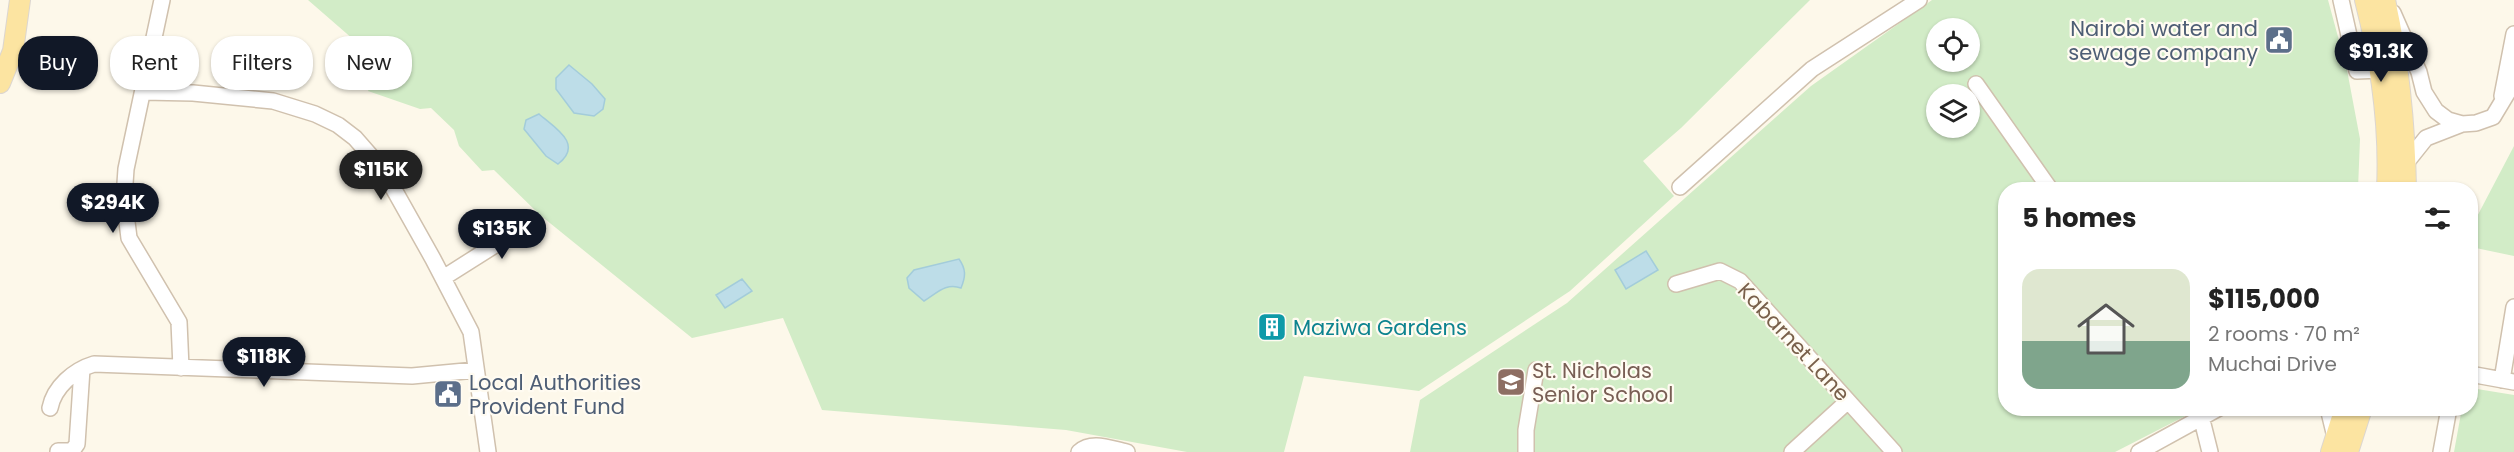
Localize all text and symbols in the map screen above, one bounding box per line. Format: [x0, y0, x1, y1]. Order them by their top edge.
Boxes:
place label: Nairobi water and sewage company [2068, 14, 2258, 67]
map controls [1926, 18, 1980, 138]
button: locate [1926, 18, 1980, 72]
public building icon: Nairobi water and sewage company [2263, 24, 2295, 56]
pin: $91.3K [2332, 32, 2430, 83]
chip: Buy [18, 36, 98, 90]
chip: Rent [110, 36, 199, 90]
chip: Filters [211, 36, 313, 90]
chip: New [325, 36, 412, 90]
text: $91.3K [2349, 37, 2413, 65]
button: layers [1926, 84, 1980, 138]
pin: $115K [339, 150, 423, 201]
text: $115K [353, 155, 409, 183]
pin: $294K [71, 183, 155, 234]
text: $294K [81, 188, 145, 216]
text: 5 homes [2022, 200, 2137, 236]
icon: filters [2421, 202, 2454, 235]
pin: $135K [460, 209, 544, 260]
text: $135K [472, 214, 532, 242]
street label: Kabarnet Lane [1731, 276, 1857, 408]
text: $115,000 [2208, 281, 2320, 317]
icon: home [2070, 293, 2142, 365]
building icon: Maziwa Gardens [1256, 311, 1288, 343]
place label: Maziwa Gardens [1293, 313, 1467, 342]
text: 2 rooms · 70 m² [2208, 320, 2360, 348]
pin: $118K [222, 337, 306, 388]
text: $118K [236, 342, 292, 370]
text: Muchai Drive [2208, 350, 2337, 378]
place label: St. Nicholas Senior School [1532, 356, 1673, 409]
school or university icon: St. Nicholas Senior School [1495, 366, 1527, 398]
place label: Local Authorities Provident Fund [469, 368, 641, 421]
public building icon: Local Authorities Provident Fund [432, 378, 464, 410]

